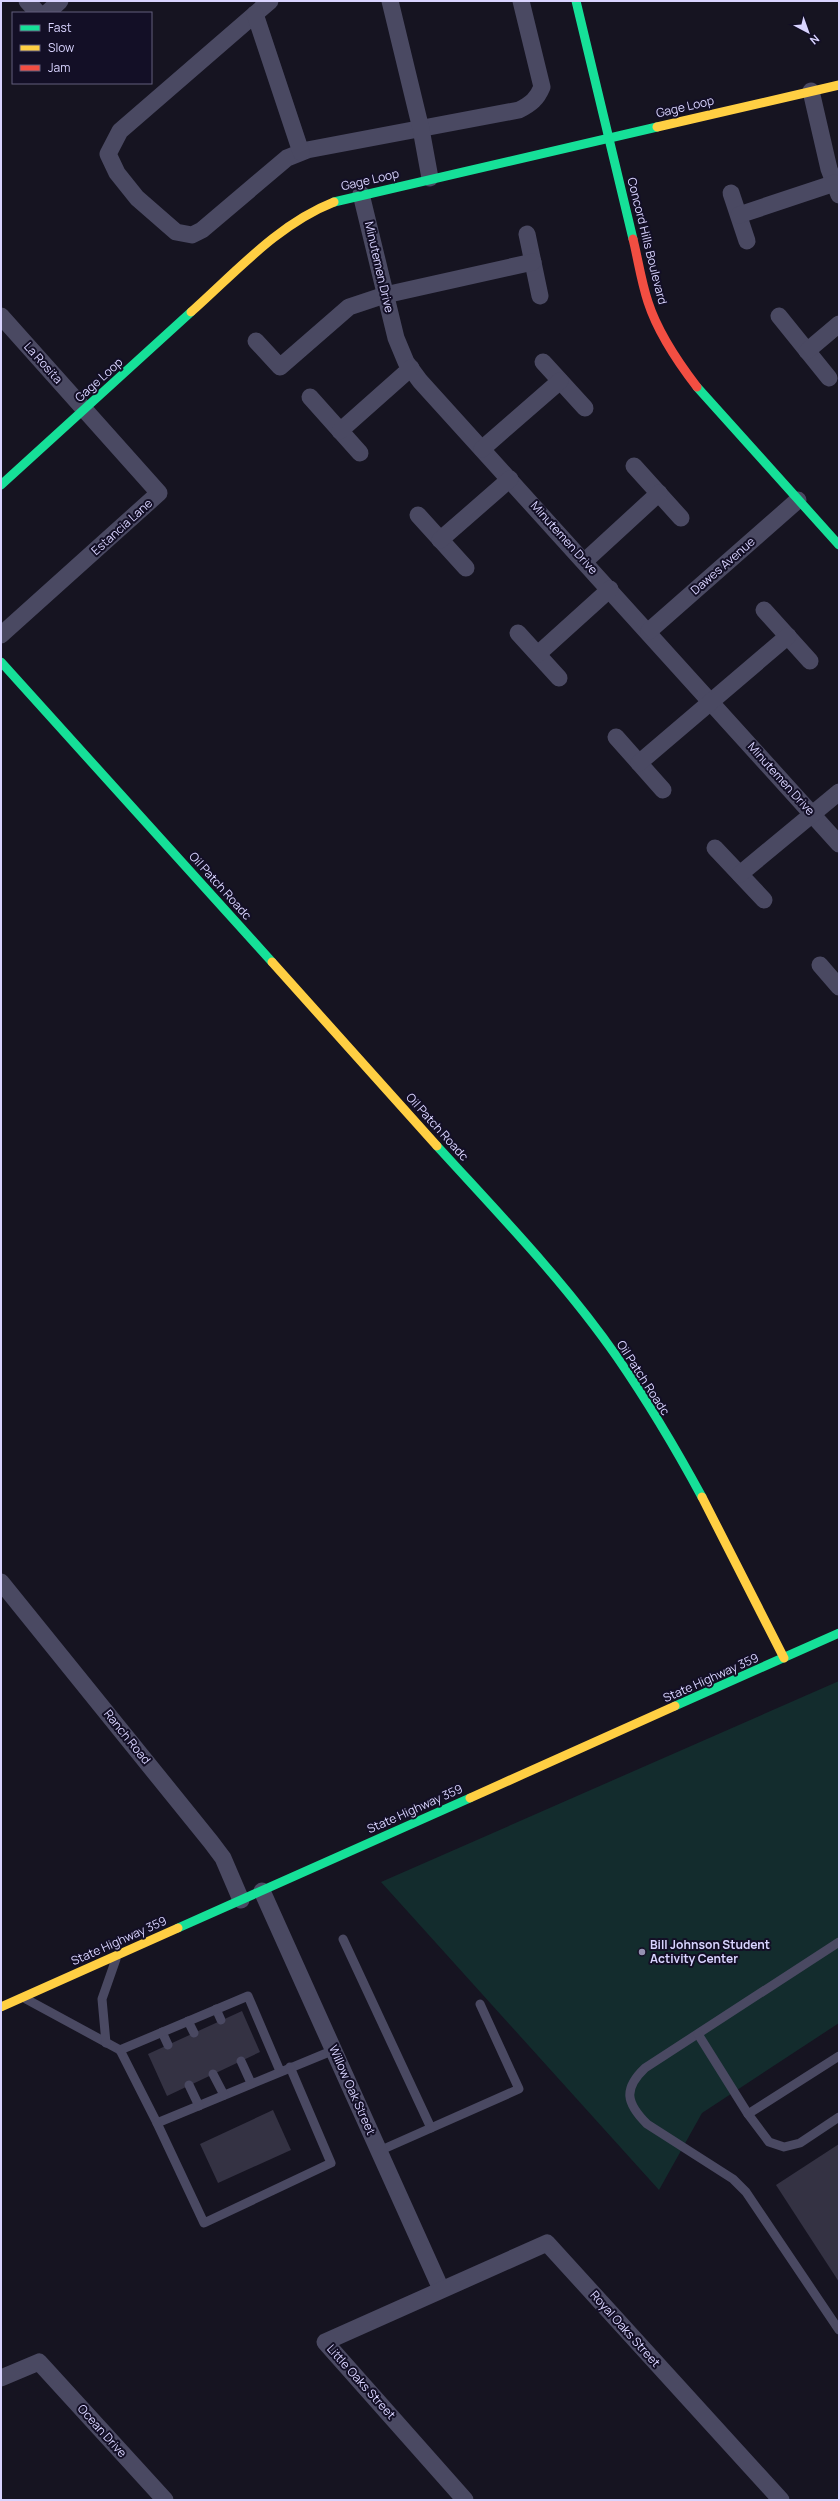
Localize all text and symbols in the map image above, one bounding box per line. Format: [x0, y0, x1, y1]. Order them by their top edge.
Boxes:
legend [12, 12, 152, 84]
north arrow [788, 12, 828, 52]
text: Fast [48, 19, 72, 36]
text: N [807, 32, 823, 48]
text: Slow [48, 39, 74, 56]
text: Jam [48, 59, 70, 76]
street label: Gage Loop [654, 92, 716, 121]
street label: Gage Loop [339, 165, 401, 194]
street label: Concord Hills Boulevard [623, 176, 671, 306]
street label: Minutemen Drive [361, 220, 398, 314]
street label: La Rosita [20, 338, 67, 387]
street label: Gage Loop [71, 354, 126, 406]
street label: Estancia Lane [87, 495, 156, 559]
street label: Minutemen Drive [527, 497, 602, 578]
street label: Dawes Avenue [687, 533, 759, 598]
street label: Minutemen Drive [744, 738, 819, 819]
street label: Oil Patch Roadc [185, 848, 256, 924]
street label: Oil Patch Roadc [402, 1089, 473, 1165]
street label: Oil Patch Roadc [613, 1337, 674, 1419]
street label: State Highway 359 [660, 1649, 761, 1706]
street label: Ranch Road [100, 1706, 155, 1768]
street label: State Highway 359 [364, 1780, 465, 1837]
street label: State Highway 359 [68, 1912, 169, 1969]
place label: Bill Johnson Student Activity Center [650, 1936, 770, 1967]
marker: Bill Johnson Student Activity Center [637, 1947, 647, 1957]
street label: Willow Oak Street [325, 2042, 380, 2138]
street label: Royal Oaks Street [586, 2287, 664, 2371]
street label: Little Oaks Street [323, 2341, 400, 2423]
street label: Ocean Drive [74, 2400, 131, 2461]

